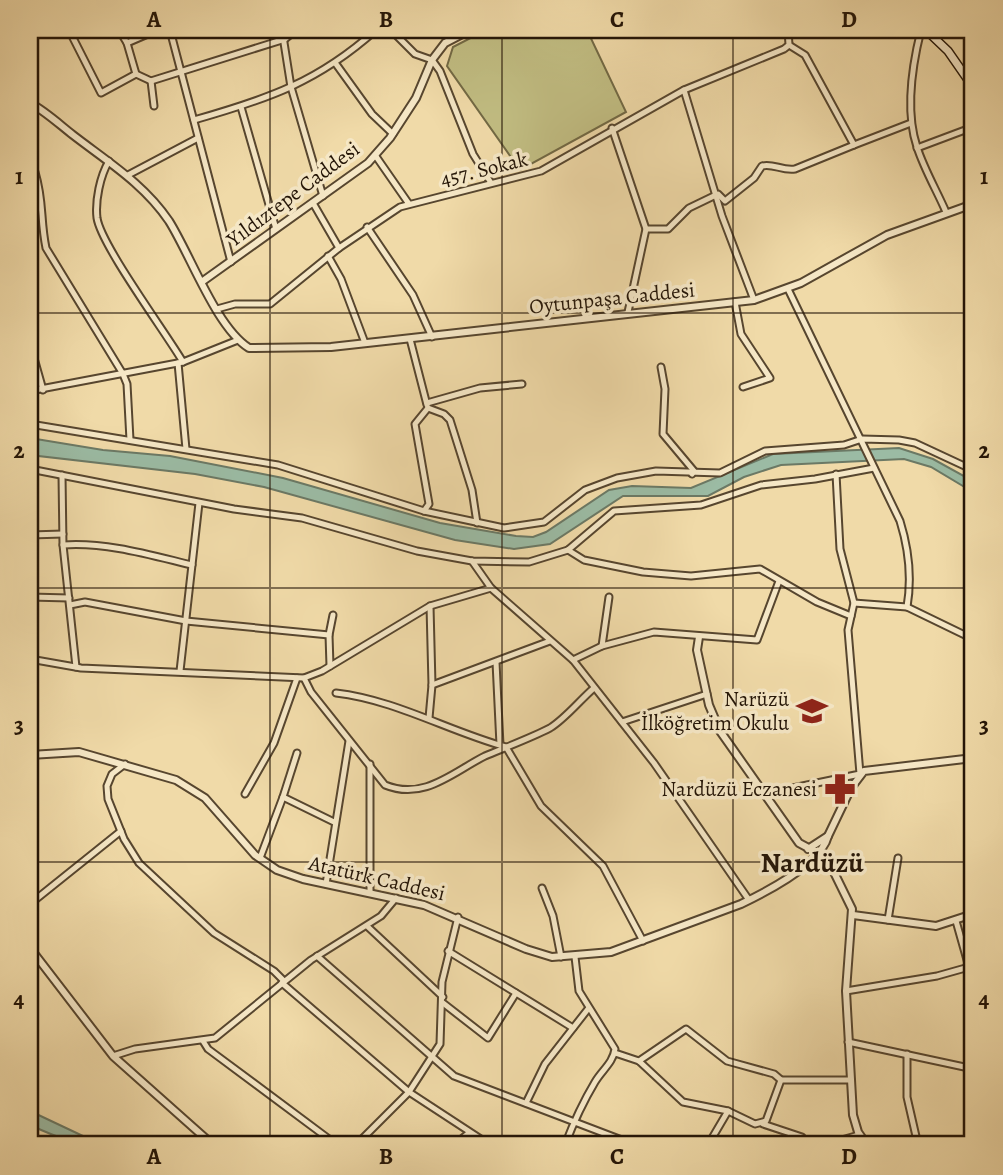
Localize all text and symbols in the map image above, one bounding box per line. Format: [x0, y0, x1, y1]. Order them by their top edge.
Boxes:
text: A [146, 4, 162, 35]
text: B [379, 4, 393, 35]
text: C [610, 4, 624, 35]
text: D [841, 4, 857, 35]
street label: Yıldıztepe Caddesi [220, 135, 365, 254]
street label: 457. Sokak [437, 145, 531, 193]
text: 1 [15, 161, 23, 192]
text: 1 [980, 161, 988, 192]
street label: Oytunpaşa Caddesi [528, 275, 696, 321]
text: 2 [13, 435, 25, 466]
text: 2 [978, 435, 990, 466]
place label: Narüzü İlköğretim Okulu [641, 685, 790, 737]
school or university icon: Narüzü İlköğretim Okulu [795, 694, 829, 728]
text: 3 [14, 710, 24, 741]
text: 3 [979, 710, 989, 741]
pharmacy icon: Nardüzü Eczanesi [823, 772, 857, 806]
place label: Nardüzü Eczanesi [661, 775, 817, 803]
district label: Nardüzü [760, 844, 864, 882]
street label: Atatürk Caddesi [305, 848, 448, 907]
text: 4 [14, 984, 25, 1015]
text: 4 [979, 984, 990, 1015]
text: A [146, 1141, 162, 1172]
text: B [379, 1141, 393, 1172]
text: C [610, 1141, 624, 1172]
text: D [841, 1141, 857, 1172]

